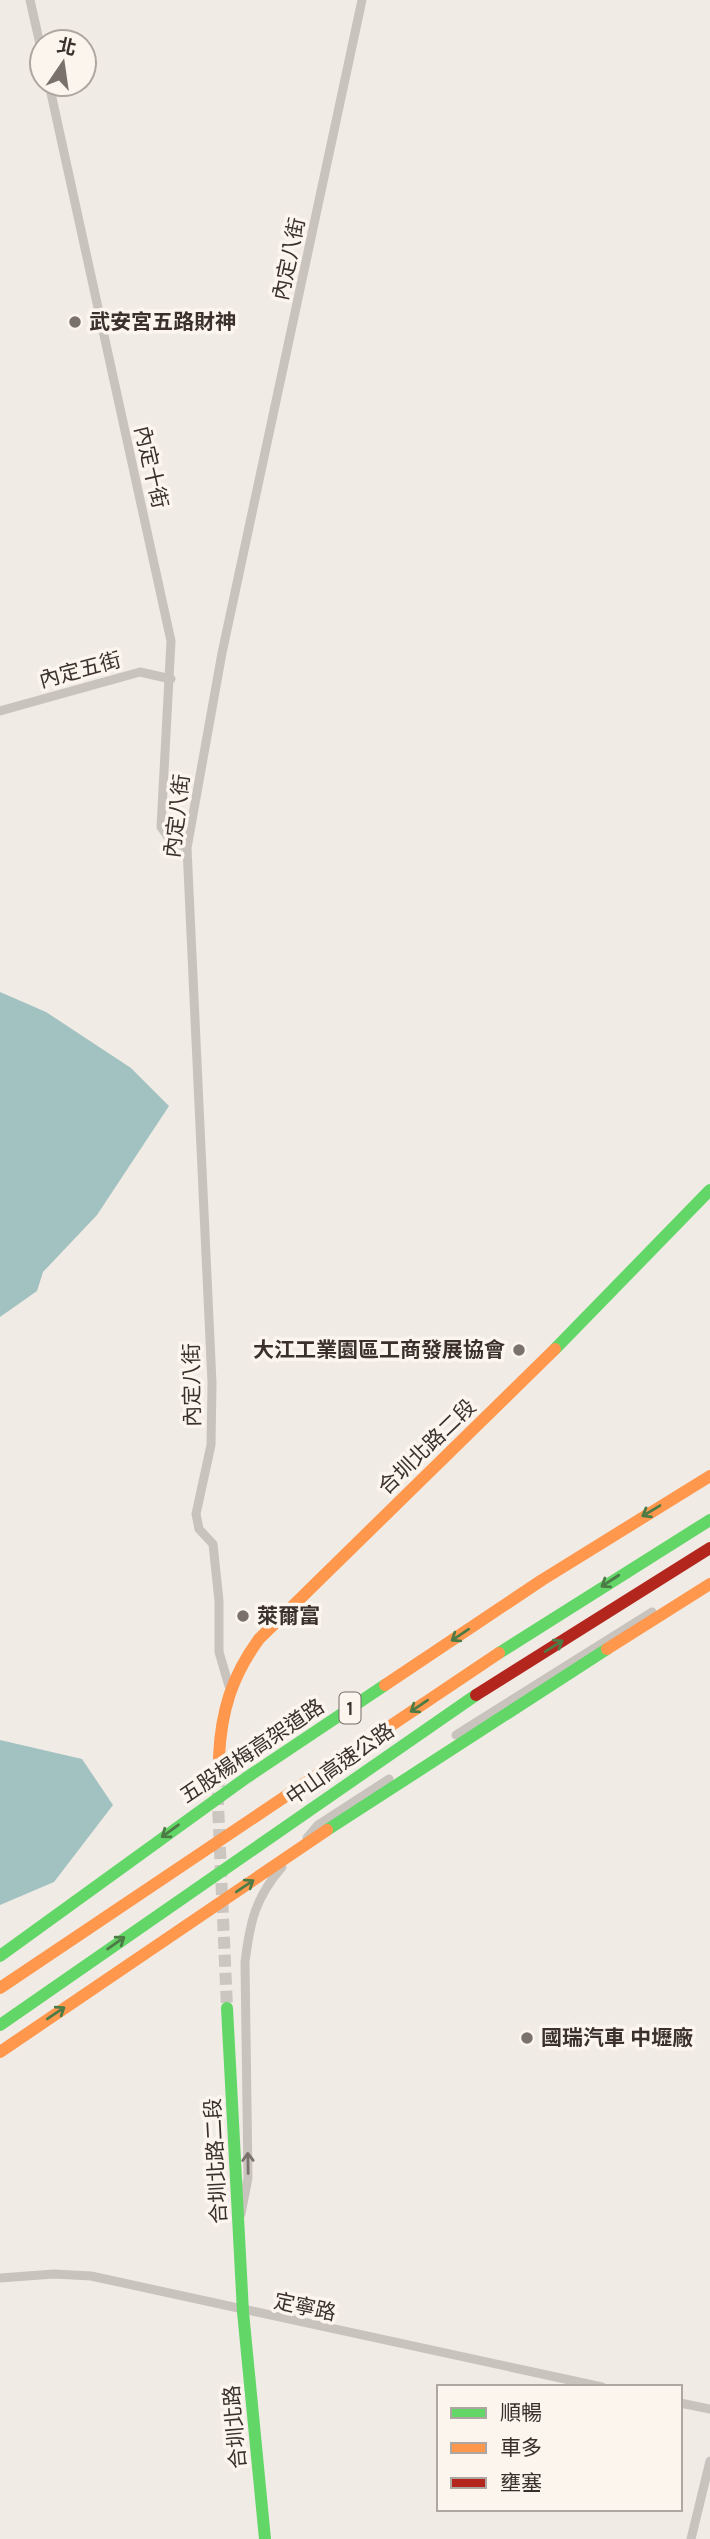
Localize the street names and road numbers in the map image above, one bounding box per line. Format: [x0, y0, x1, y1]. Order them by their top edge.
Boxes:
street label: 內定八街 [269, 215, 309, 303]
street label: 內定十街 [130, 423, 172, 511]
street label: 內定五街 [36, 648, 124, 692]
street label: 內定八街 [160, 773, 194, 859]
street label: 內定八街 [179, 1343, 205, 1427]
street label: 合圳北路二段 [373, 1395, 481, 1499]
road number: 1 [340, 1692, 360, 1724]
street label: 五股楊梅高架道路 [176, 1694, 328, 1808]
street label: 中山高速公路 [282, 1718, 398, 1810]
street label: 合圳北路二段 [201, 2097, 231, 2225]
street label: 定寧路 [272, 2289, 338, 2325]
street label: 合圳北路 [219, 2384, 251, 2470]

